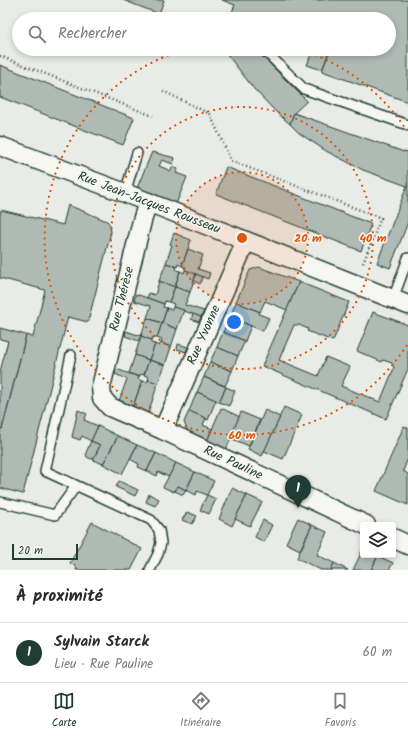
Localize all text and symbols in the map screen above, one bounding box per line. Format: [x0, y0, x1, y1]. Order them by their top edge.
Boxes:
search box [12, 12, 396, 56]
text: Rechercher [58, 22, 126, 46]
icon: search [26, 23, 48, 45]
street label: Rue Jean-Jacques Rousseau [74, 166, 224, 240]
text: 20 m [294, 229, 322, 248]
text: 40 m [359, 229, 387, 248]
centre of rings [235, 231, 249, 245]
street label: Rue Thérèse [104, 264, 140, 334]
street label: Rue Yvonne [182, 302, 227, 368]
your location [224, 312, 244, 332]
text: 60 m [228, 426, 256, 445]
street label: Rue Pauline [200, 440, 266, 486]
pin: 1 [285, 475, 311, 508]
map controls [360, 522, 396, 558]
button: layers [360, 522, 396, 558]
scale bar [12, 542, 78, 561]
text: 20 m [18, 542, 43, 560]
text: À proximité [16, 583, 103, 610]
text: Sylvain Starck [54, 630, 149, 654]
text: 1 [27, 642, 31, 663]
text: 60 m [363, 642, 392, 663]
text: Lieu · Rue Pauline [54, 654, 153, 675]
tab: Carte [52, 690, 76, 732]
tab: Itinéraire [180, 690, 221, 732]
tab: Favoris [325, 690, 356, 732]

